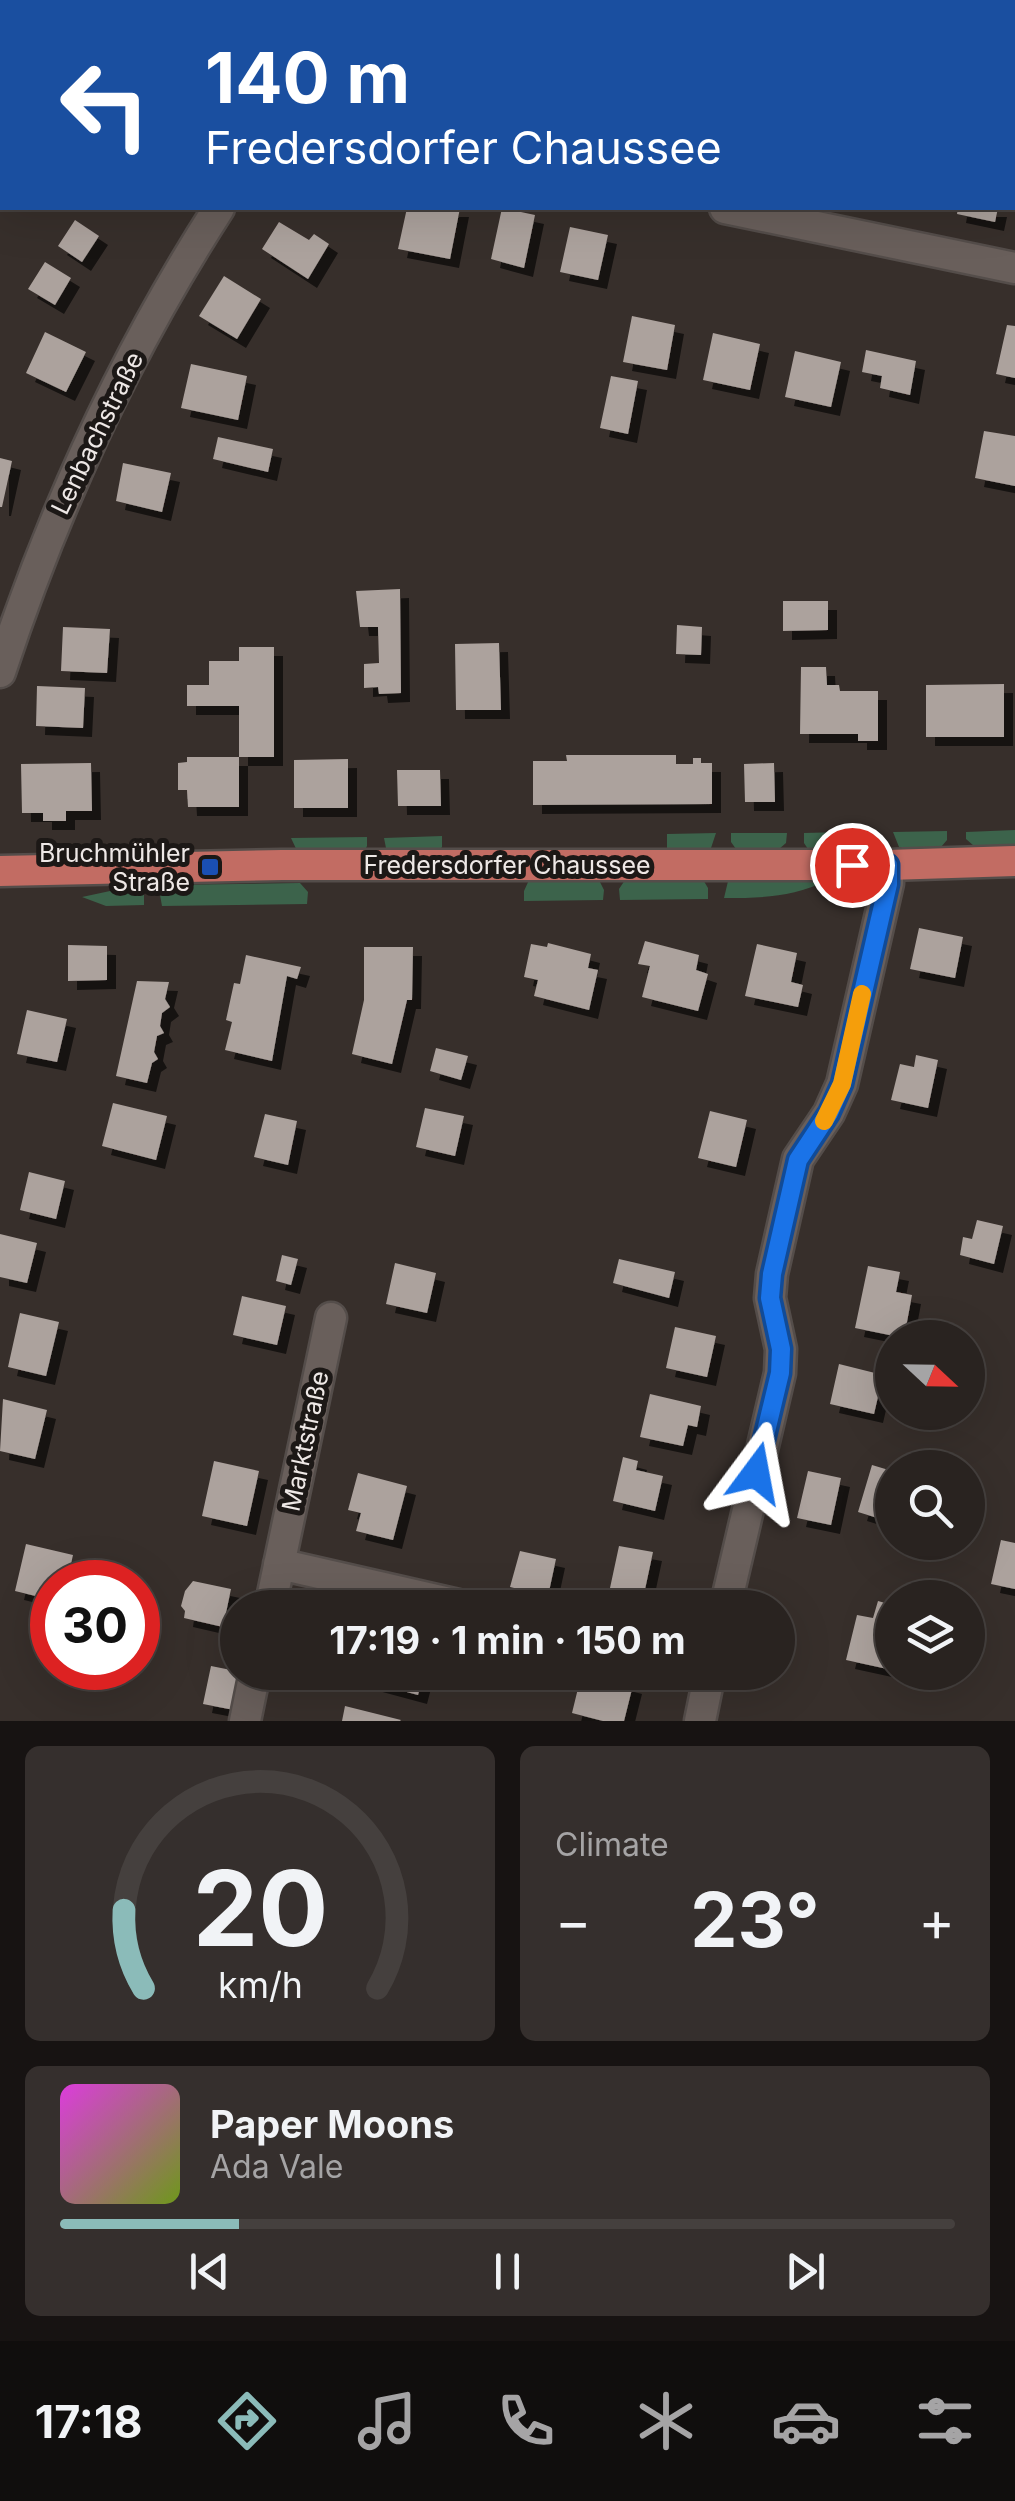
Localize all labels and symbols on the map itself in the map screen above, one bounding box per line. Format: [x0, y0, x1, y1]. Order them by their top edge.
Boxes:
street label: Lenbachstraße [45, 347, 149, 519]
pin [810, 823, 895, 908]
place label: Bruchmühler Straße [39, 838, 190, 897]
street label: Fredersdorfer Chaussee [363, 850, 651, 880]
marker: Bruchmühler Straße [199, 856, 221, 878]
north arrow [875, 1320, 985, 1430]
street label: Marktstraße [275, 1368, 335, 1514]
position arrow [704, 1421, 808, 1525]
speed limit sign: 30 [30, 1560, 160, 1690]

